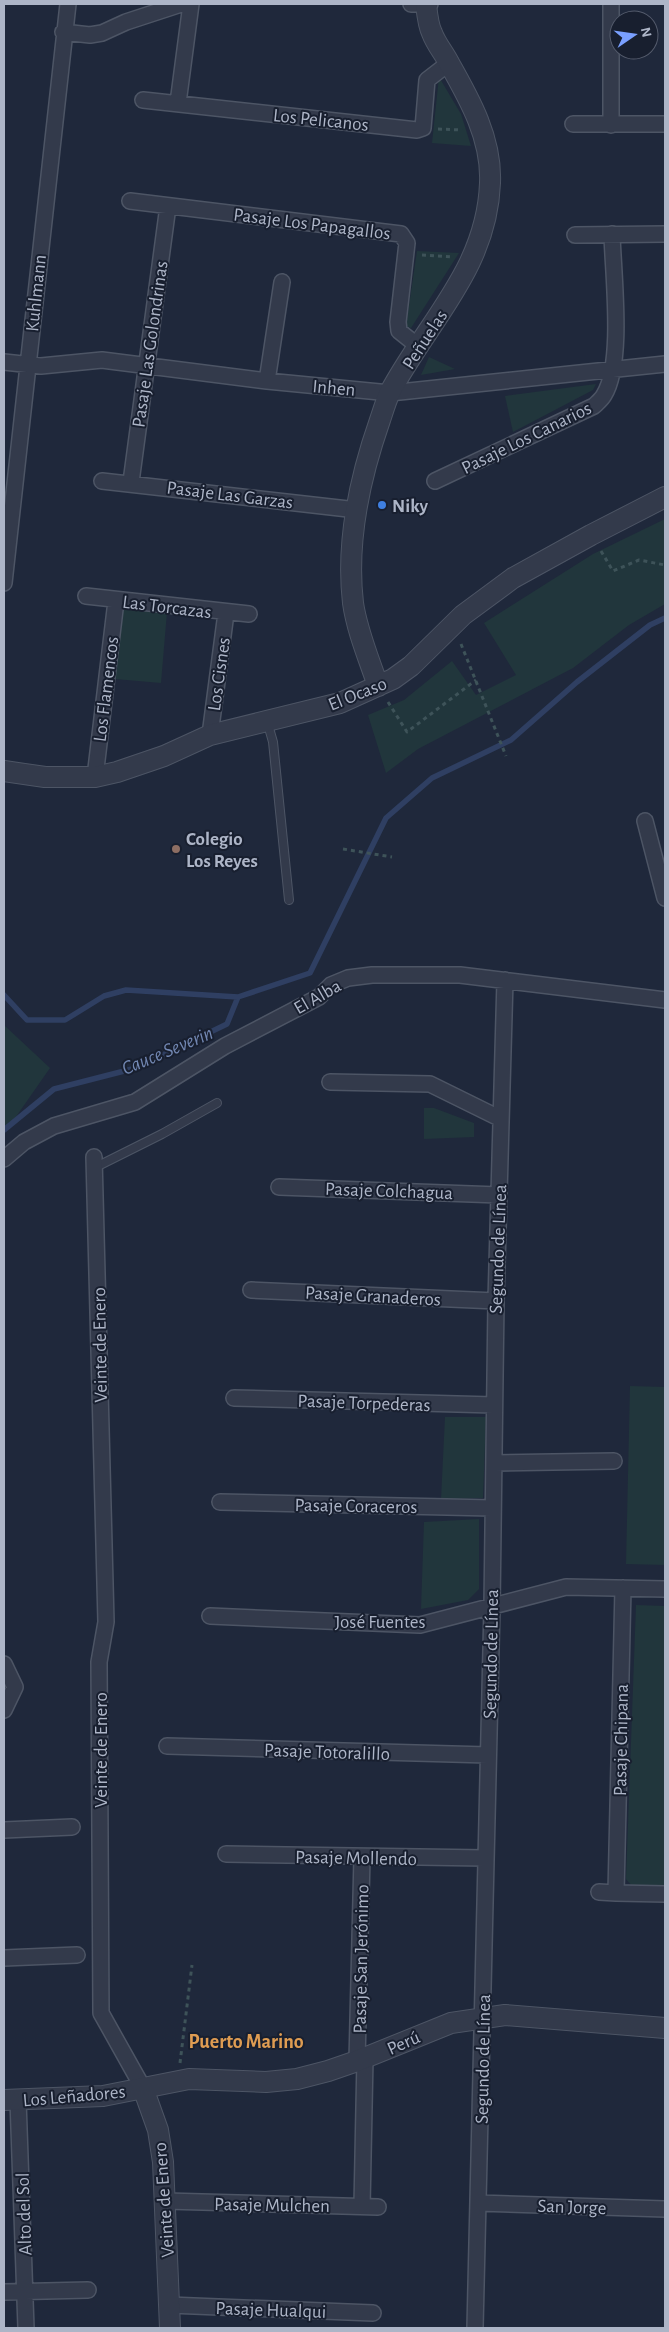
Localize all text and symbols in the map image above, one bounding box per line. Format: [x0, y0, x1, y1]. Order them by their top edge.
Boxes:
north arrow [609, 10, 659, 60]
text: N [638, 26, 654, 39]
street label: Los Pelicanos [272, 106, 370, 135]
street label: Pasaje Los Papagallos [232, 205, 391, 244]
street label: Kuhlmann [23, 254, 50, 333]
street label: Pasaje Las Golondrinas [129, 260, 172, 429]
street label: Peñuelas [399, 307, 451, 373]
street label: Inhen [312, 377, 356, 400]
street label: Pasaje Los Canarios [459, 399, 595, 478]
street label: Pasaje Las Garzas [165, 478, 294, 513]
place label: Niky [392, 497, 429, 516]
marker: Niky [376, 499, 388, 511]
street label: Las Torcazas [121, 593, 212, 622]
street label: Los Flamencos [91, 635, 122, 743]
street label: Los Cisnes [205, 636, 234, 712]
street label: El Ocaso [326, 674, 390, 715]
place label: Colegio Los Reyes [186, 830, 258, 871]
marker: Colegio Los Reyes [170, 843, 182, 855]
street label: El Alba [291, 976, 345, 1018]
water label: Cauce Severin [119, 1023, 216, 1079]
street label: Pasaje Colchagua [325, 1180, 454, 1203]
street label: Segundo de Línea [487, 1184, 510, 1314]
street label: Pasaje Granaderos [304, 1283, 441, 1310]
street label: Veinte de Enero [90, 1287, 111, 1403]
street label: Pasaje Torpederas [297, 1392, 431, 1415]
street label: Pasaje Coraceros [294, 1496, 418, 1517]
street label: Segundo de Línea [481, 1589, 502, 1719]
street label: José Fuentes [335, 1613, 425, 1632]
street label: Pasaje Chipana [611, 1684, 632, 1796]
street label: Veinte de Enero [92, 1692, 111, 1808]
street label: Pasaje Totoralillo [264, 1741, 390, 1764]
street label: Pasaje Mollendo [295, 1848, 417, 1869]
street label: Pasaje San Jerónimo [351, 1884, 372, 2034]
street label: Segundo de Línea [473, 1994, 494, 2124]
street label: Perú [384, 2028, 423, 2059]
district label: Puerto Marino [188, 2032, 304, 2052]
street label: Los Leñadores [22, 2083, 126, 2110]
street label: Veinte de Enero [151, 2142, 178, 2258]
street label: Alto del Sol [14, 2172, 35, 2256]
street label: Pasaje Mulchen [214, 2195, 330, 2216]
street label: San Jorge [537, 2197, 607, 2218]
street label: Pasaje Hualqui [215, 2299, 327, 2322]

